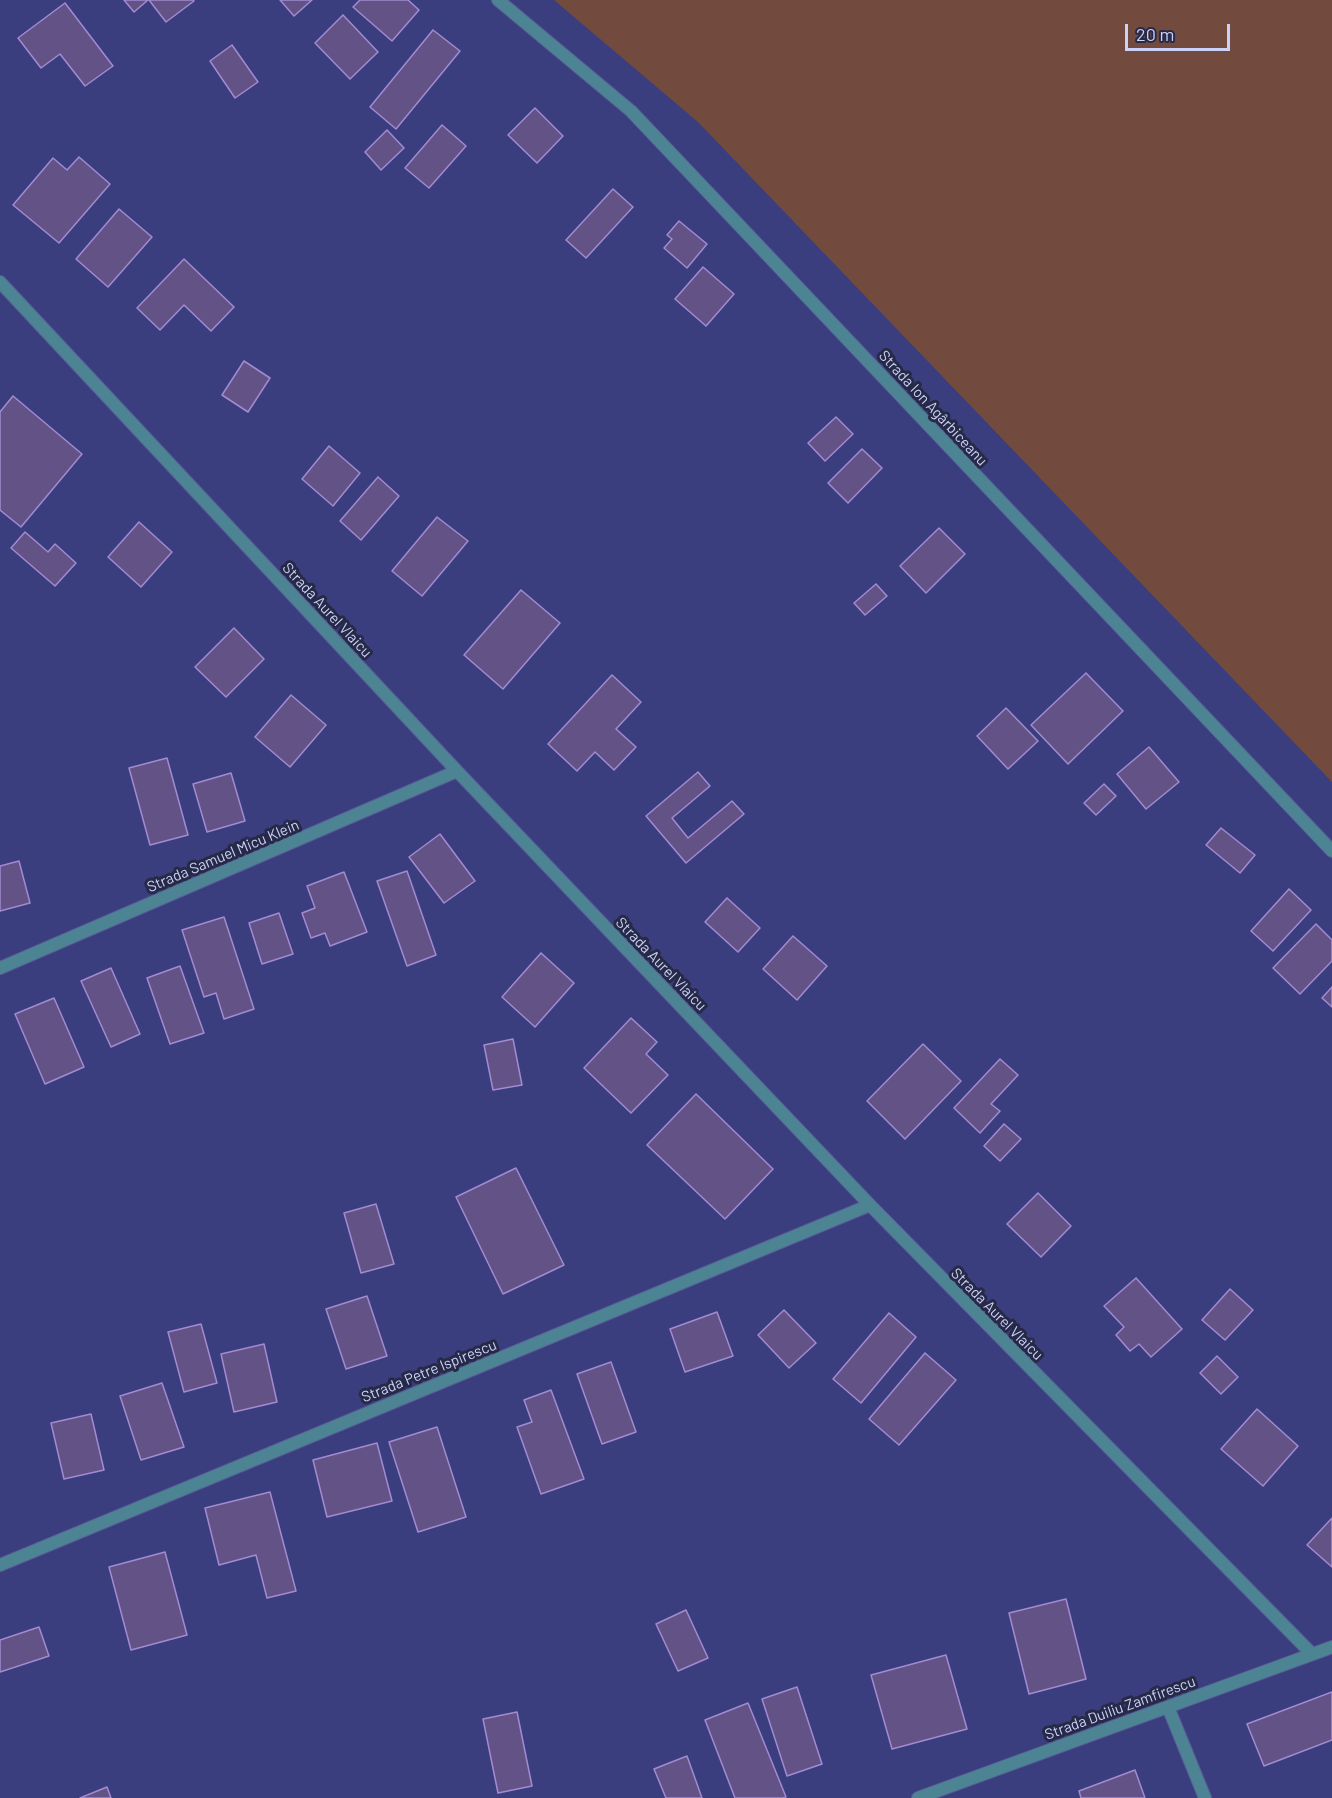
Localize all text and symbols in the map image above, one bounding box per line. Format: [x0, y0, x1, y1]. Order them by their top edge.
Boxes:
scale bar [1128, 12, 1233, 50]
text: 20 m [1136, 23, 1174, 45]
street label: Strada Ion Agârbiceanu [875, 347, 991, 469]
street label: Strada Aurel Vlaicu [279, 559, 375, 661]
street label: Strada Samuel Micu Klein [144, 816, 302, 896]
street label: Strada Aurel Vlaicu [612, 914, 710, 1014]
street label: Strada Aurel Vlaicu [947, 1264, 1047, 1364]
street label: Strada Petre Ispirescu [359, 1336, 499, 1406]
street label: Strada Duiliu Zamfirescu [1042, 1672, 1198, 1744]

